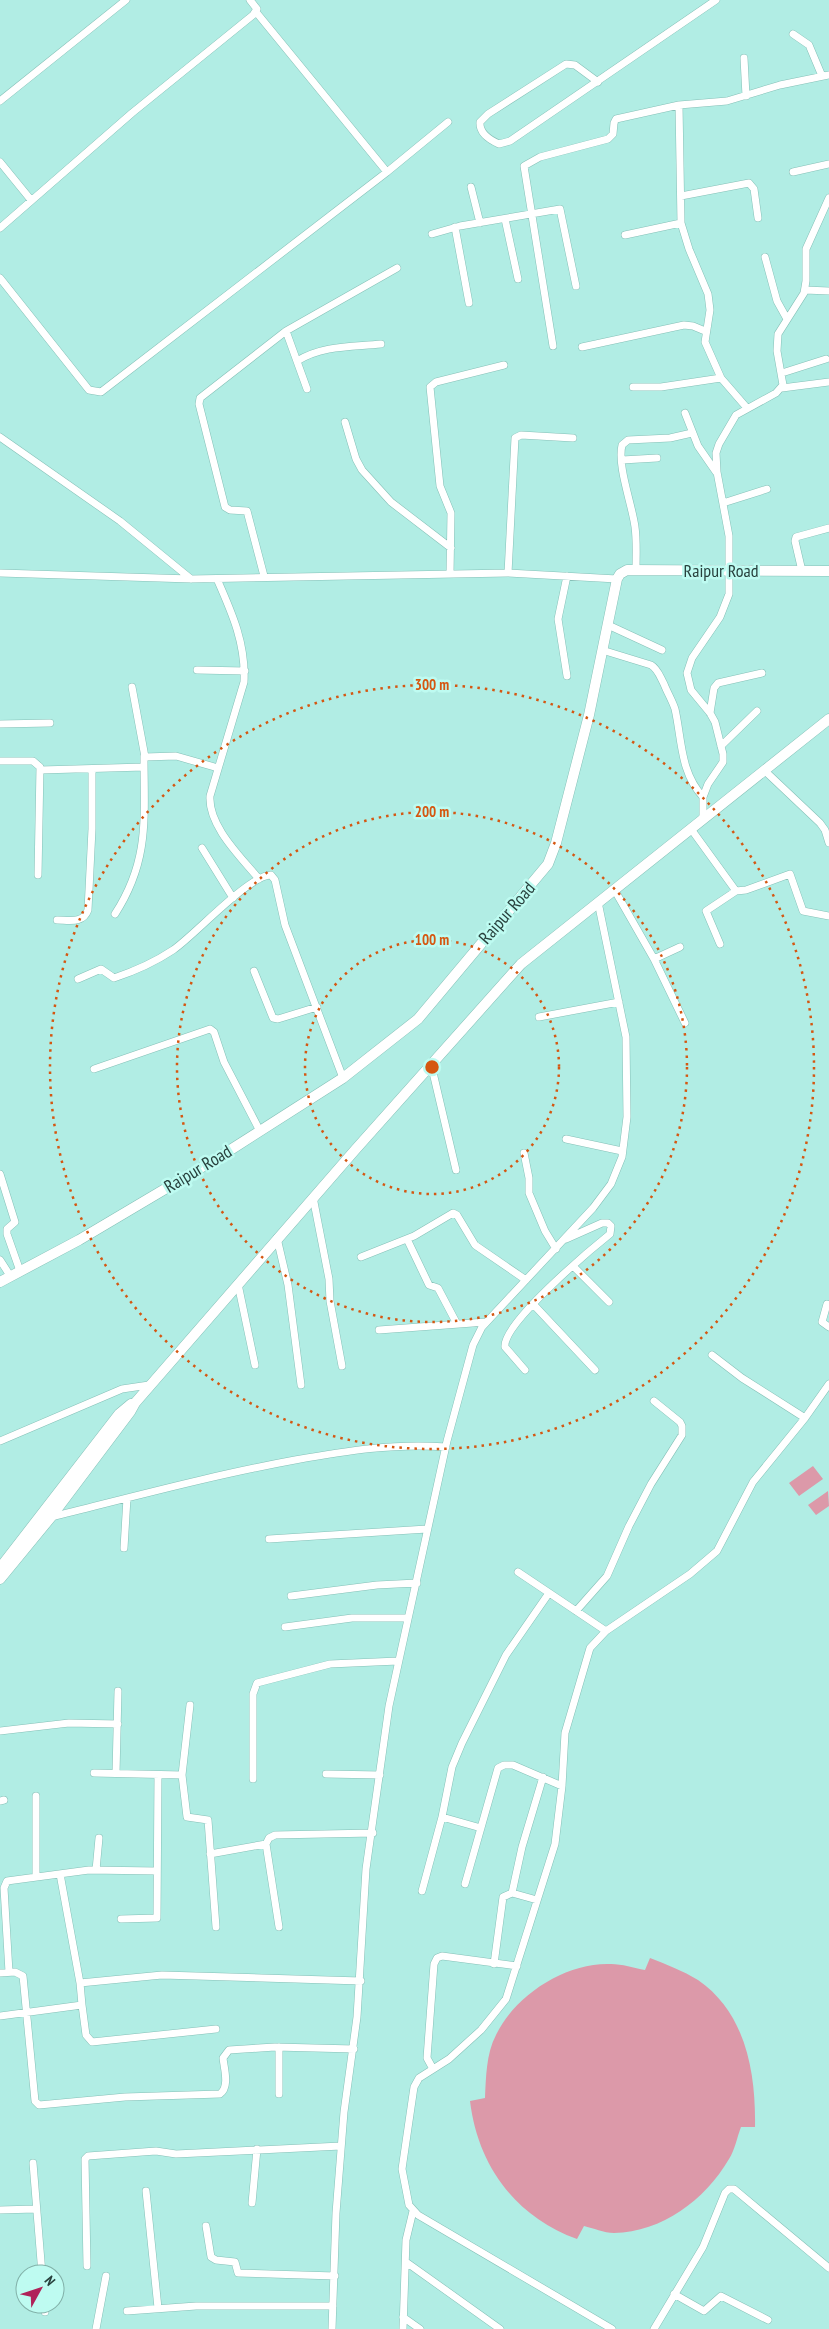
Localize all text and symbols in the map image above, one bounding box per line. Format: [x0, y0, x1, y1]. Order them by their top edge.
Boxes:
street label: Raipur Road [684, 559, 758, 582]
text: 300 m [415, 675, 449, 694]
text: 200 m [415, 802, 449, 821]
street label: Raipur Road [473, 877, 540, 948]
text: 100 m [415, 930, 449, 949]
centre of rings [423, 1058, 441, 1076]
street label: Raipur Road [160, 1139, 236, 1198]
north arrow [15, 2264, 65, 2314]
text: N [41, 2272, 59, 2289]

